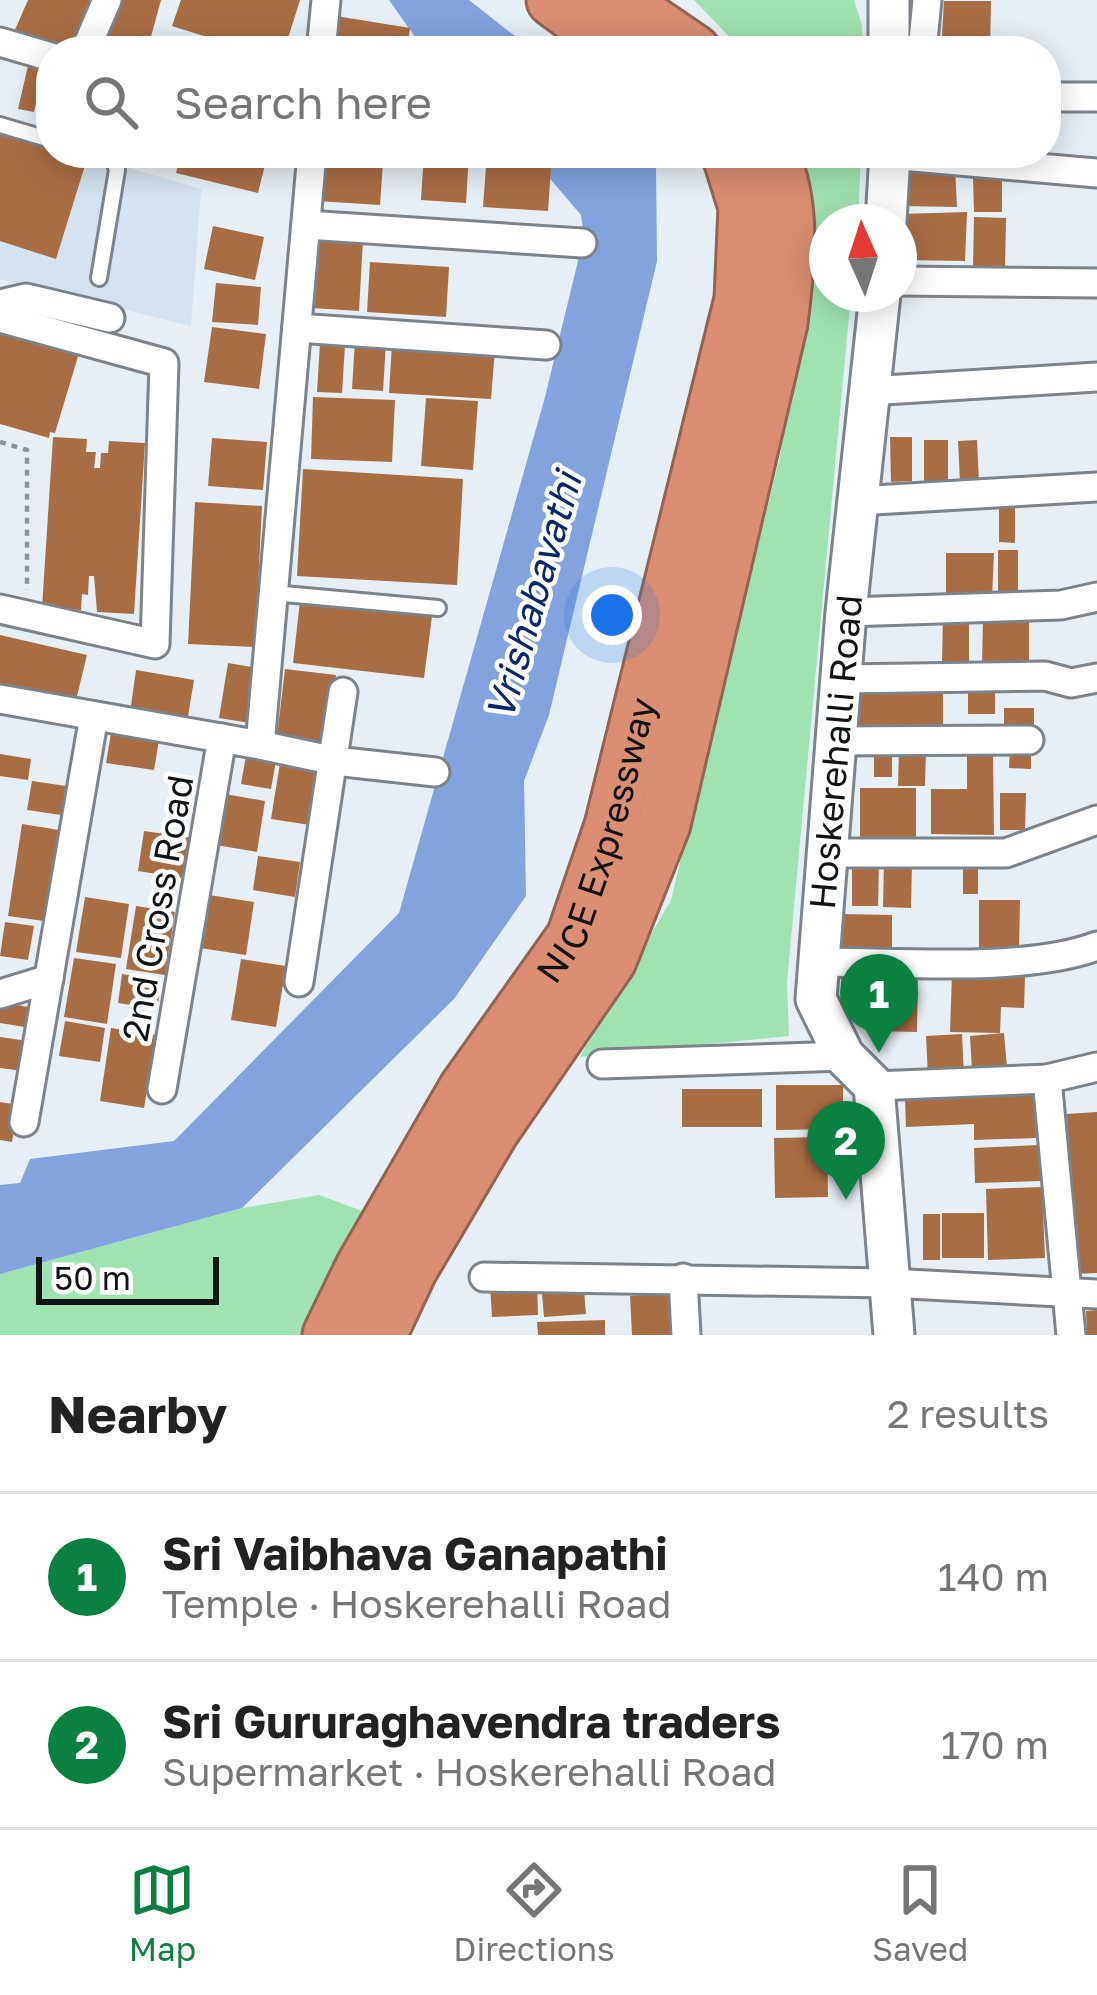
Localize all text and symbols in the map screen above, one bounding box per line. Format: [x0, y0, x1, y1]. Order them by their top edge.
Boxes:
search box [36, 36, 1061, 168]
icon: search [78, 69, 144, 135]
text: Search here [174, 75, 432, 129]
north arrow [809, 204, 917, 312]
water label: Vrishabavathi [475, 463, 592, 725]
your location [582, 585, 642, 645]
street label: Hoskerehalli Road [800, 593, 870, 911]
street label: NICE Expressway [526, 693, 663, 990]
street label: 2nd Cross Road [112, 772, 202, 1044]
pin: 1 [840, 954, 918, 1053]
pin: 2 [807, 1101, 885, 1200]
scale bar [36, 1251, 219, 1304]
text: 50 m [54, 1258, 131, 1297]
text: Nearby [48, 1383, 227, 1444]
text: 2 results [887, 1390, 1049, 1437]
text: Sri Vaibhava Ganapathi [162, 1526, 668, 1580]
text: 1 [77, 1553, 97, 1600]
text: 140 m [938, 1553, 1049, 1600]
text: Temple · Hoskerehalli Road [162, 1580, 671, 1627]
text: Sri Gururaghavendra traders [162, 1694, 781, 1748]
text: 2 [75, 1721, 99, 1768]
text: 170 m [941, 1721, 1049, 1768]
text: Supermarket · Hoskerehalli Road [162, 1748, 777, 1795]
tab: Map [129, 1857, 196, 1968]
tab: Directions [453, 1857, 615, 1968]
tab: Saved [872, 1857, 968, 1968]

